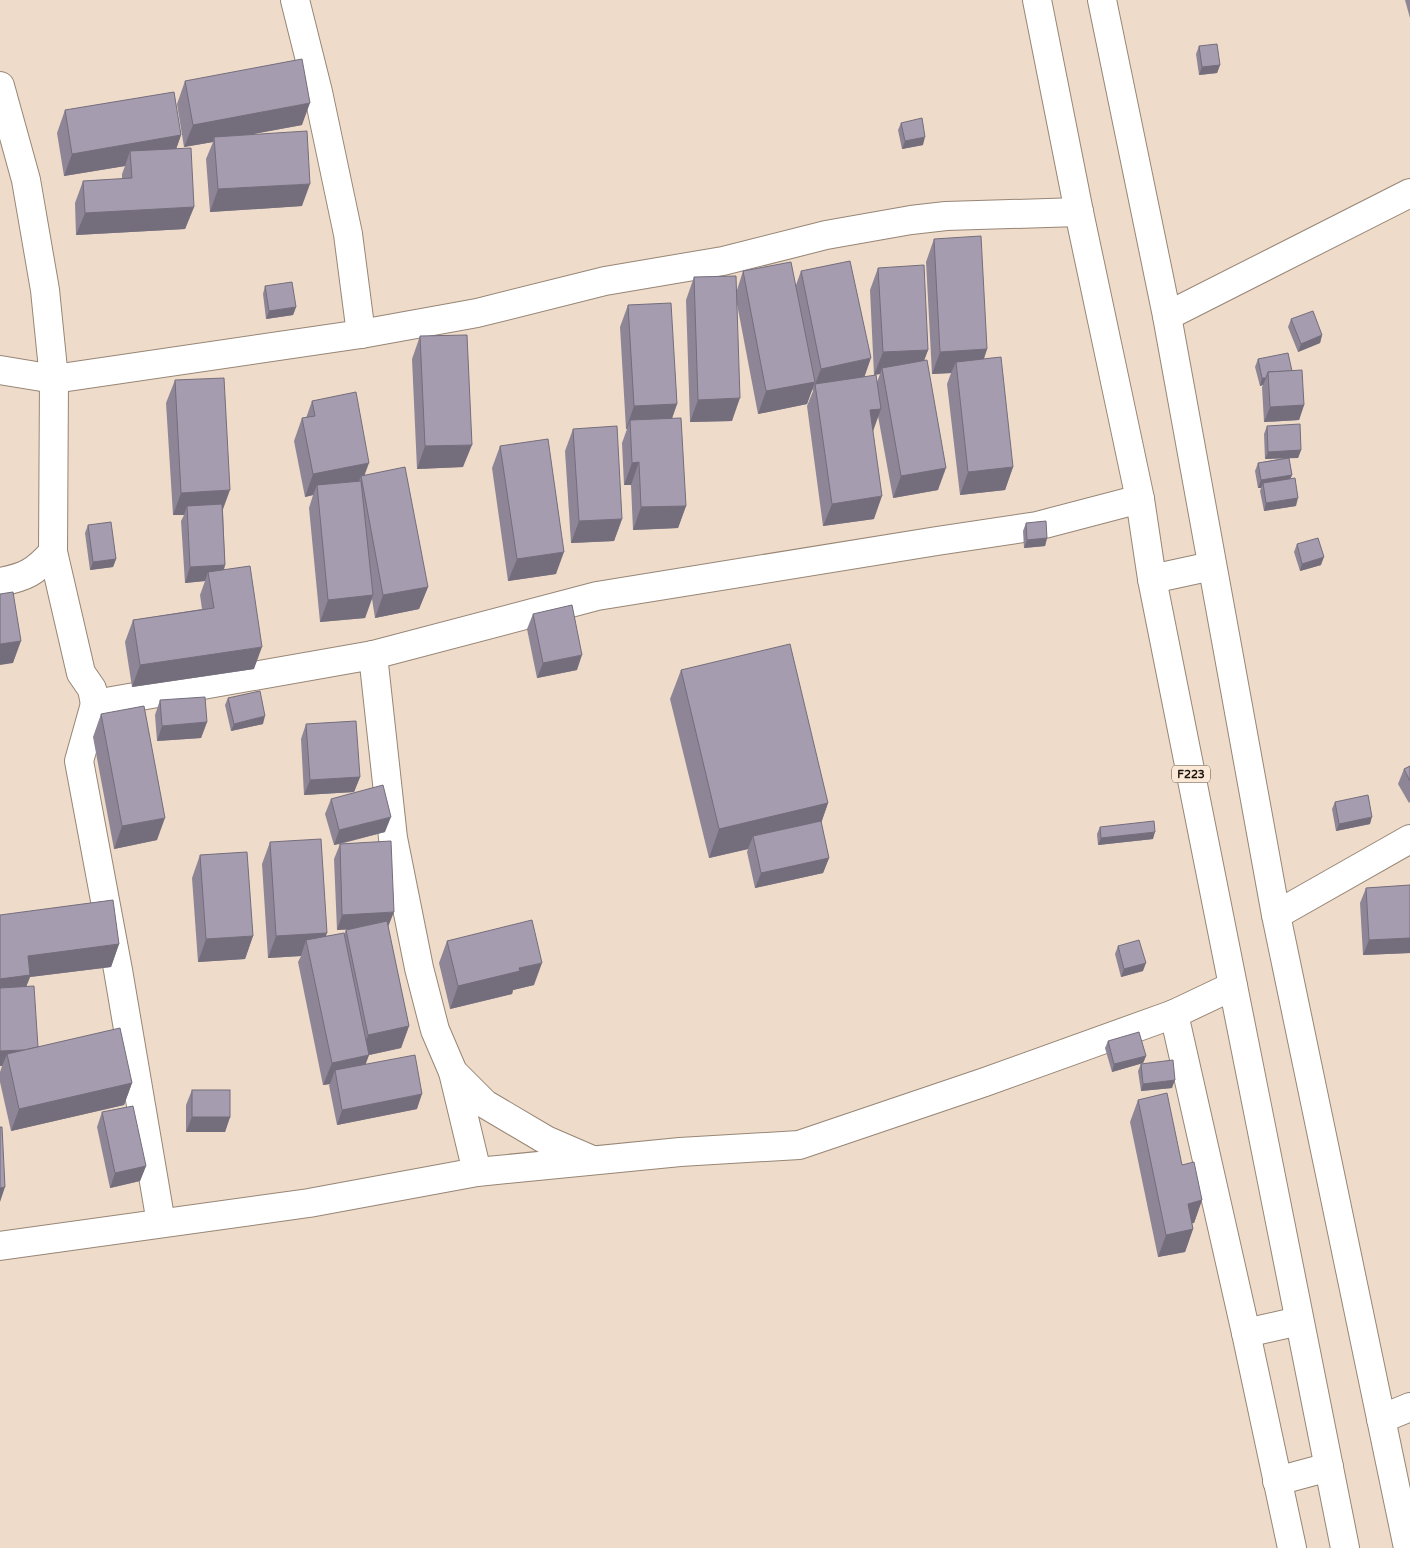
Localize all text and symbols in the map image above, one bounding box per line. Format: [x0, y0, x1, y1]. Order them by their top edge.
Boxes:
road number: F223 [1172, 766, 1210, 782]

